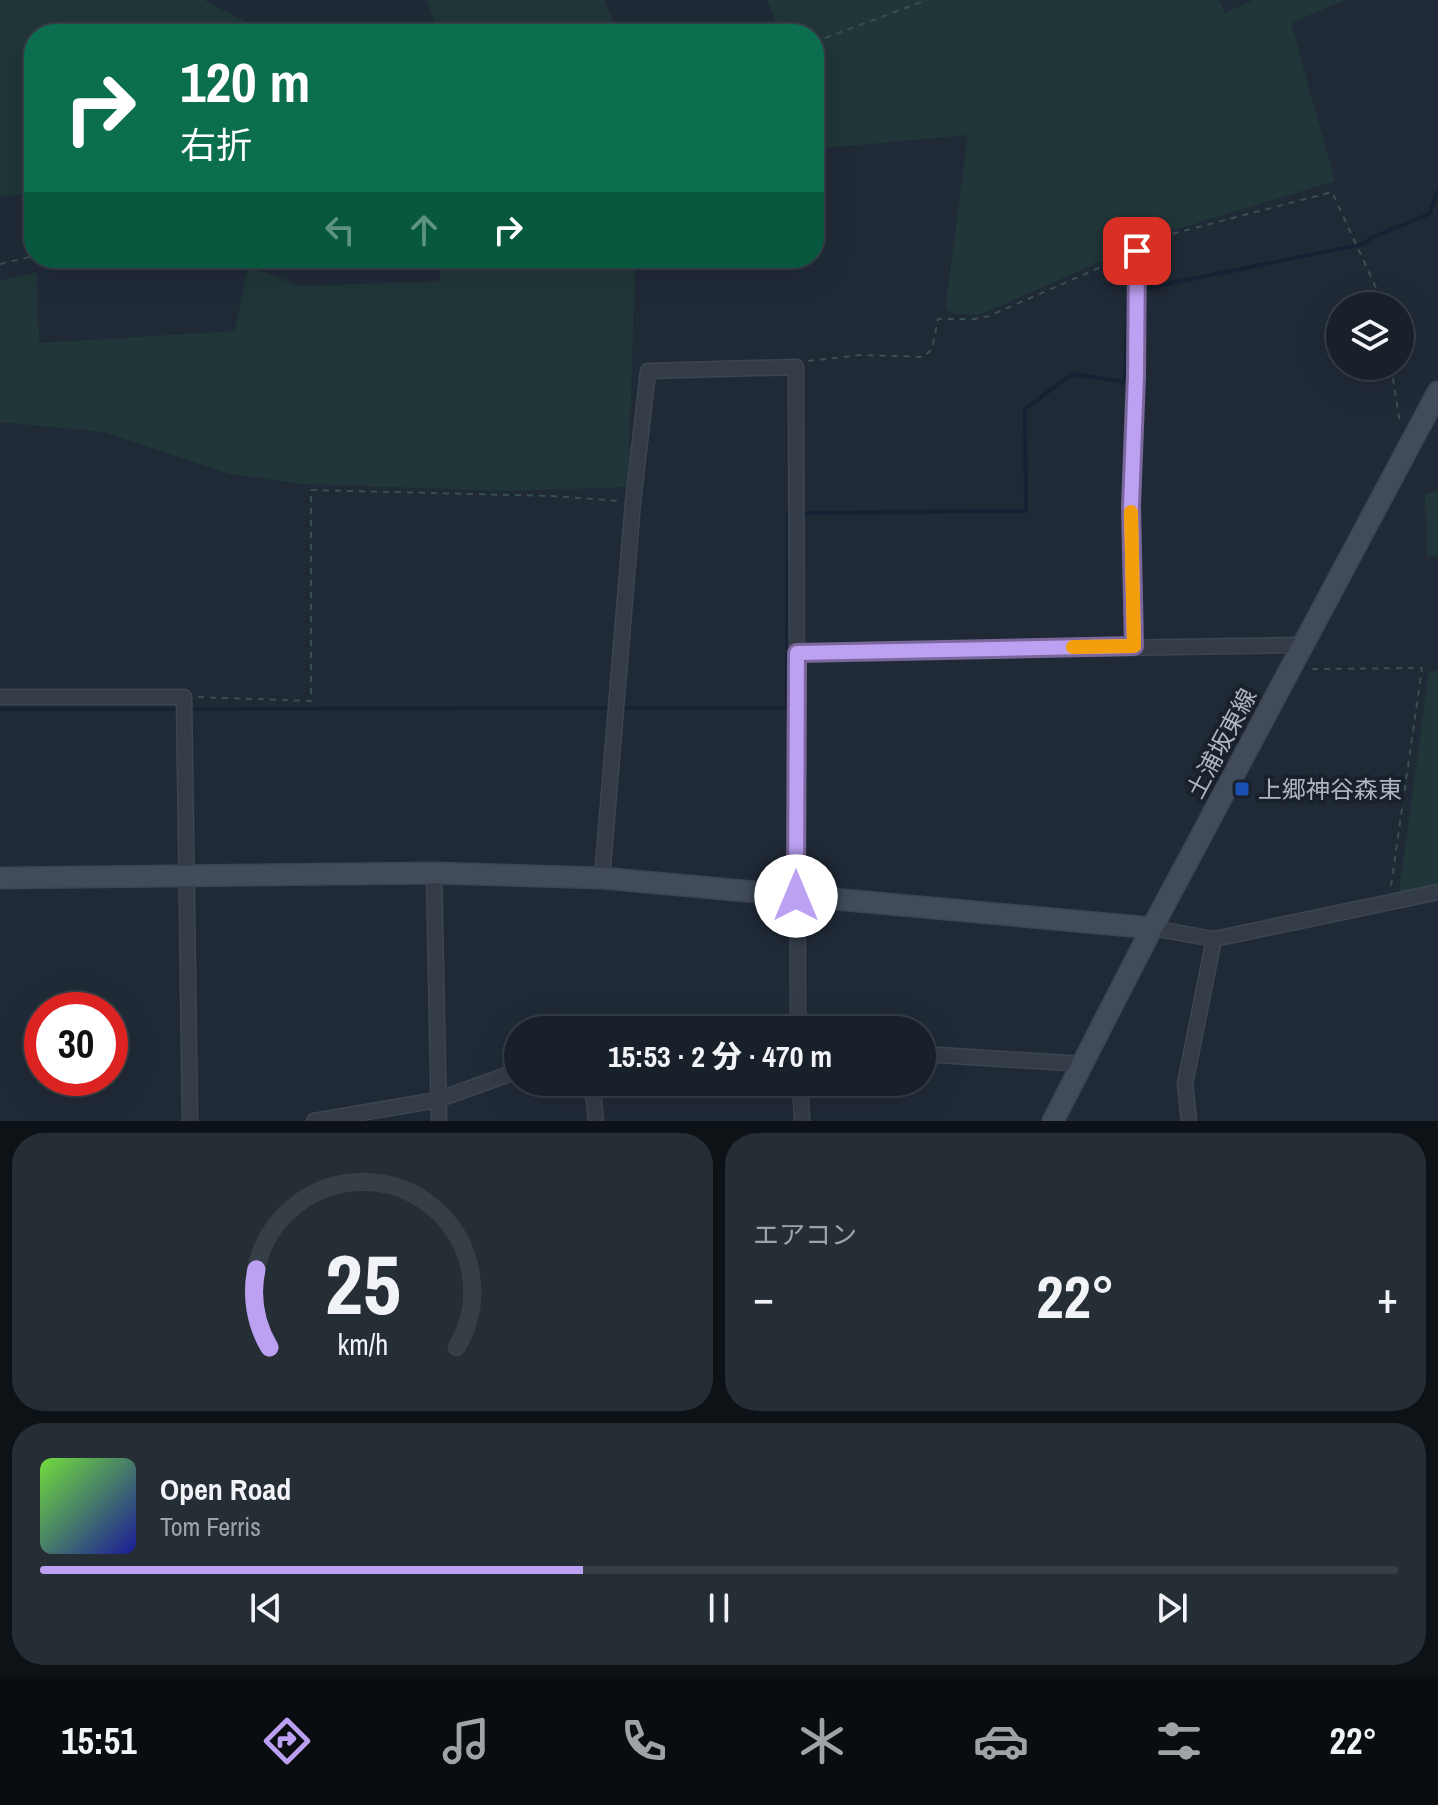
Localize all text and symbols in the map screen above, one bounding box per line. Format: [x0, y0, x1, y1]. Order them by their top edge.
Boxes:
text: 120 m [180, 44, 310, 119]
icon: right [48, 56, 152, 160]
text: 右折 [180, 121, 252, 169]
icon: left [318, 208, 362, 252]
icon: ahead [402, 208, 446, 252]
icon: right [486, 208, 530, 252]
pin [1103, 217, 1171, 285]
icon: arrive [1115, 229, 1159, 273]
map controls [1326, 292, 1414, 380]
button: layers [1326, 292, 1414, 380]
street label: 土浦坂東線 [1179, 683, 1263, 803]
place label: 上郷神谷森東 [1258, 773, 1402, 805]
marker: 上郷神谷森東 [1233, 780, 1251, 798]
position arrow [754, 854, 838, 938]
speed limit sign: 30 [24, 992, 128, 1096]
text: 15:53 · 2 分 · 470 m [608, 1036, 832, 1076]
text: エアコン [753, 1217, 857, 1252]
text: 25 [325, 1228, 400, 1340]
text: 22° [1036, 1256, 1115, 1337]
text: − [753, 1267, 774, 1327]
text: + [1377, 1267, 1398, 1327]
text: km/h [337, 1325, 388, 1364]
text: Open Road [160, 1469, 291, 1509]
text: Tom Ferris [160, 1509, 261, 1544]
icon: previous [244, 1586, 288, 1630]
icon: pause [697, 1586, 741, 1630]
icon: next [1150, 1586, 1194, 1630]
icon: directions [259, 1713, 315, 1769]
icon: music [438, 1713, 494, 1769]
icon: phone [616, 1713, 672, 1769]
icon: climate [794, 1713, 850, 1769]
icon: car [973, 1713, 1029, 1769]
icon: filters [1151, 1713, 1207, 1769]
text: 15:51 [61, 1717, 137, 1765]
text: 22° [1330, 1717, 1377, 1765]

